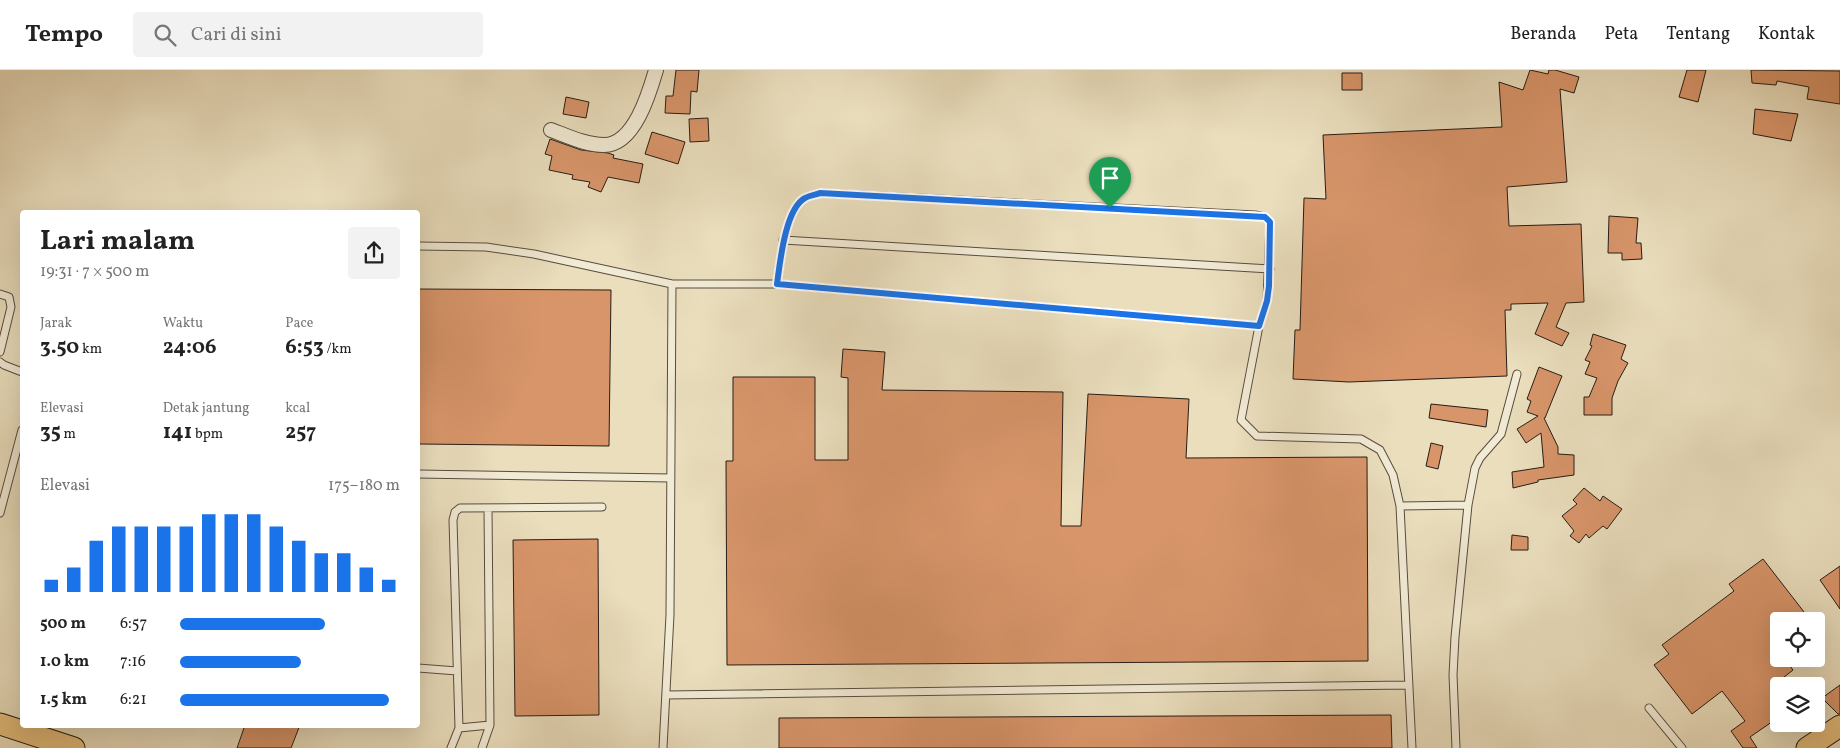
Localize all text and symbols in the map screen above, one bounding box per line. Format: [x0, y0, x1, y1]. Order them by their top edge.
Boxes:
search box [133, 12, 483, 57]
text: Tempo [25, 18, 103, 52]
icon: search [151, 21, 179, 49]
text: Cari di sini [191, 22, 282, 48]
text: Beranda [1510, 22, 1576, 47]
text: Peta [1604, 22, 1638, 47]
text: Tentang [1666, 22, 1730, 47]
text: Kontak [1758, 22, 1815, 47]
pin [1089, 157, 1131, 208]
icon: arrive [1096, 164, 1124, 192]
text: Lari malam [40, 222, 195, 261]
button: share [348, 227, 400, 279]
text: 19:31 · 7 × 500 m [40, 261, 150, 283]
text: Jarak [40, 314, 72, 333]
text: Waktu [163, 314, 203, 333]
text: Pace [285, 314, 313, 333]
text: 3.50 [40, 333, 79, 362]
text: 24:06 [163, 333, 217, 362]
text: 6:53 [285, 333, 324, 362]
text: km [79, 340, 102, 359]
text: /km [324, 340, 352, 359]
text: Elevasi [40, 399, 84, 418]
text: Detak jantung [163, 399, 249, 418]
text: kcal [285, 399, 310, 418]
text: 35 [40, 418, 61, 447]
text: 141 [163, 418, 192, 447]
text: 257 [285, 418, 316, 447]
text: m [61, 425, 76, 444]
text: bpm [192, 425, 223, 444]
text: Elevasi [40, 475, 90, 497]
text: 175–180 m [328, 475, 400, 497]
map controls [1770, 612, 1825, 732]
button: locate [1770, 612, 1825, 667]
text: 500 m [40, 613, 86, 635]
text: 6:57 [120, 613, 147, 635]
text: 1.0 km [40, 651, 89, 673]
text: 7:16 [120, 651, 146, 673]
button: layers [1770, 677, 1825, 732]
text: 1.5 km [40, 689, 87, 711]
text: 6:21 [120, 689, 147, 711]

